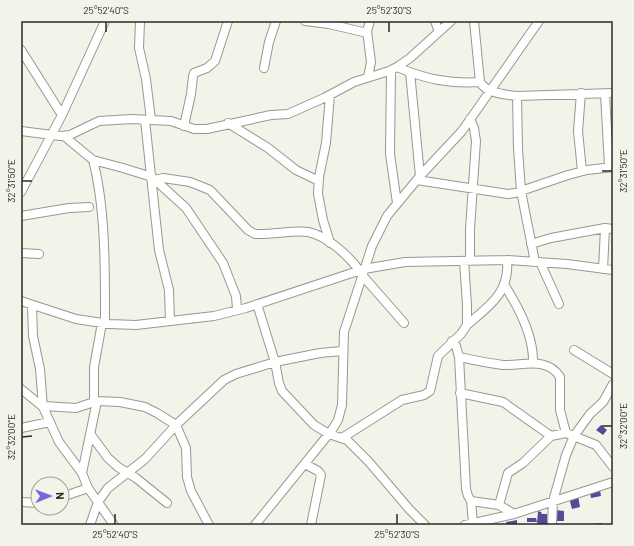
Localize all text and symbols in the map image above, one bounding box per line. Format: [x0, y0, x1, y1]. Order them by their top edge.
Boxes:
text: 25°52'40"S [83, 4, 129, 16]
text: 25°52'30"S [366, 4, 412, 16]
text: 32°31'50"E [617, 149, 629, 193]
text: 32°31'50"E [5, 159, 17, 203]
text: 32°32'00"E [617, 403, 629, 449]
text: 32°32'00"E [5, 414, 17, 460]
north arrow [30, 476, 70, 516]
text: N [54, 492, 67, 500]
text: 25°52'40"S [92, 528, 138, 540]
text: 25°52'30"S [374, 528, 420, 540]

